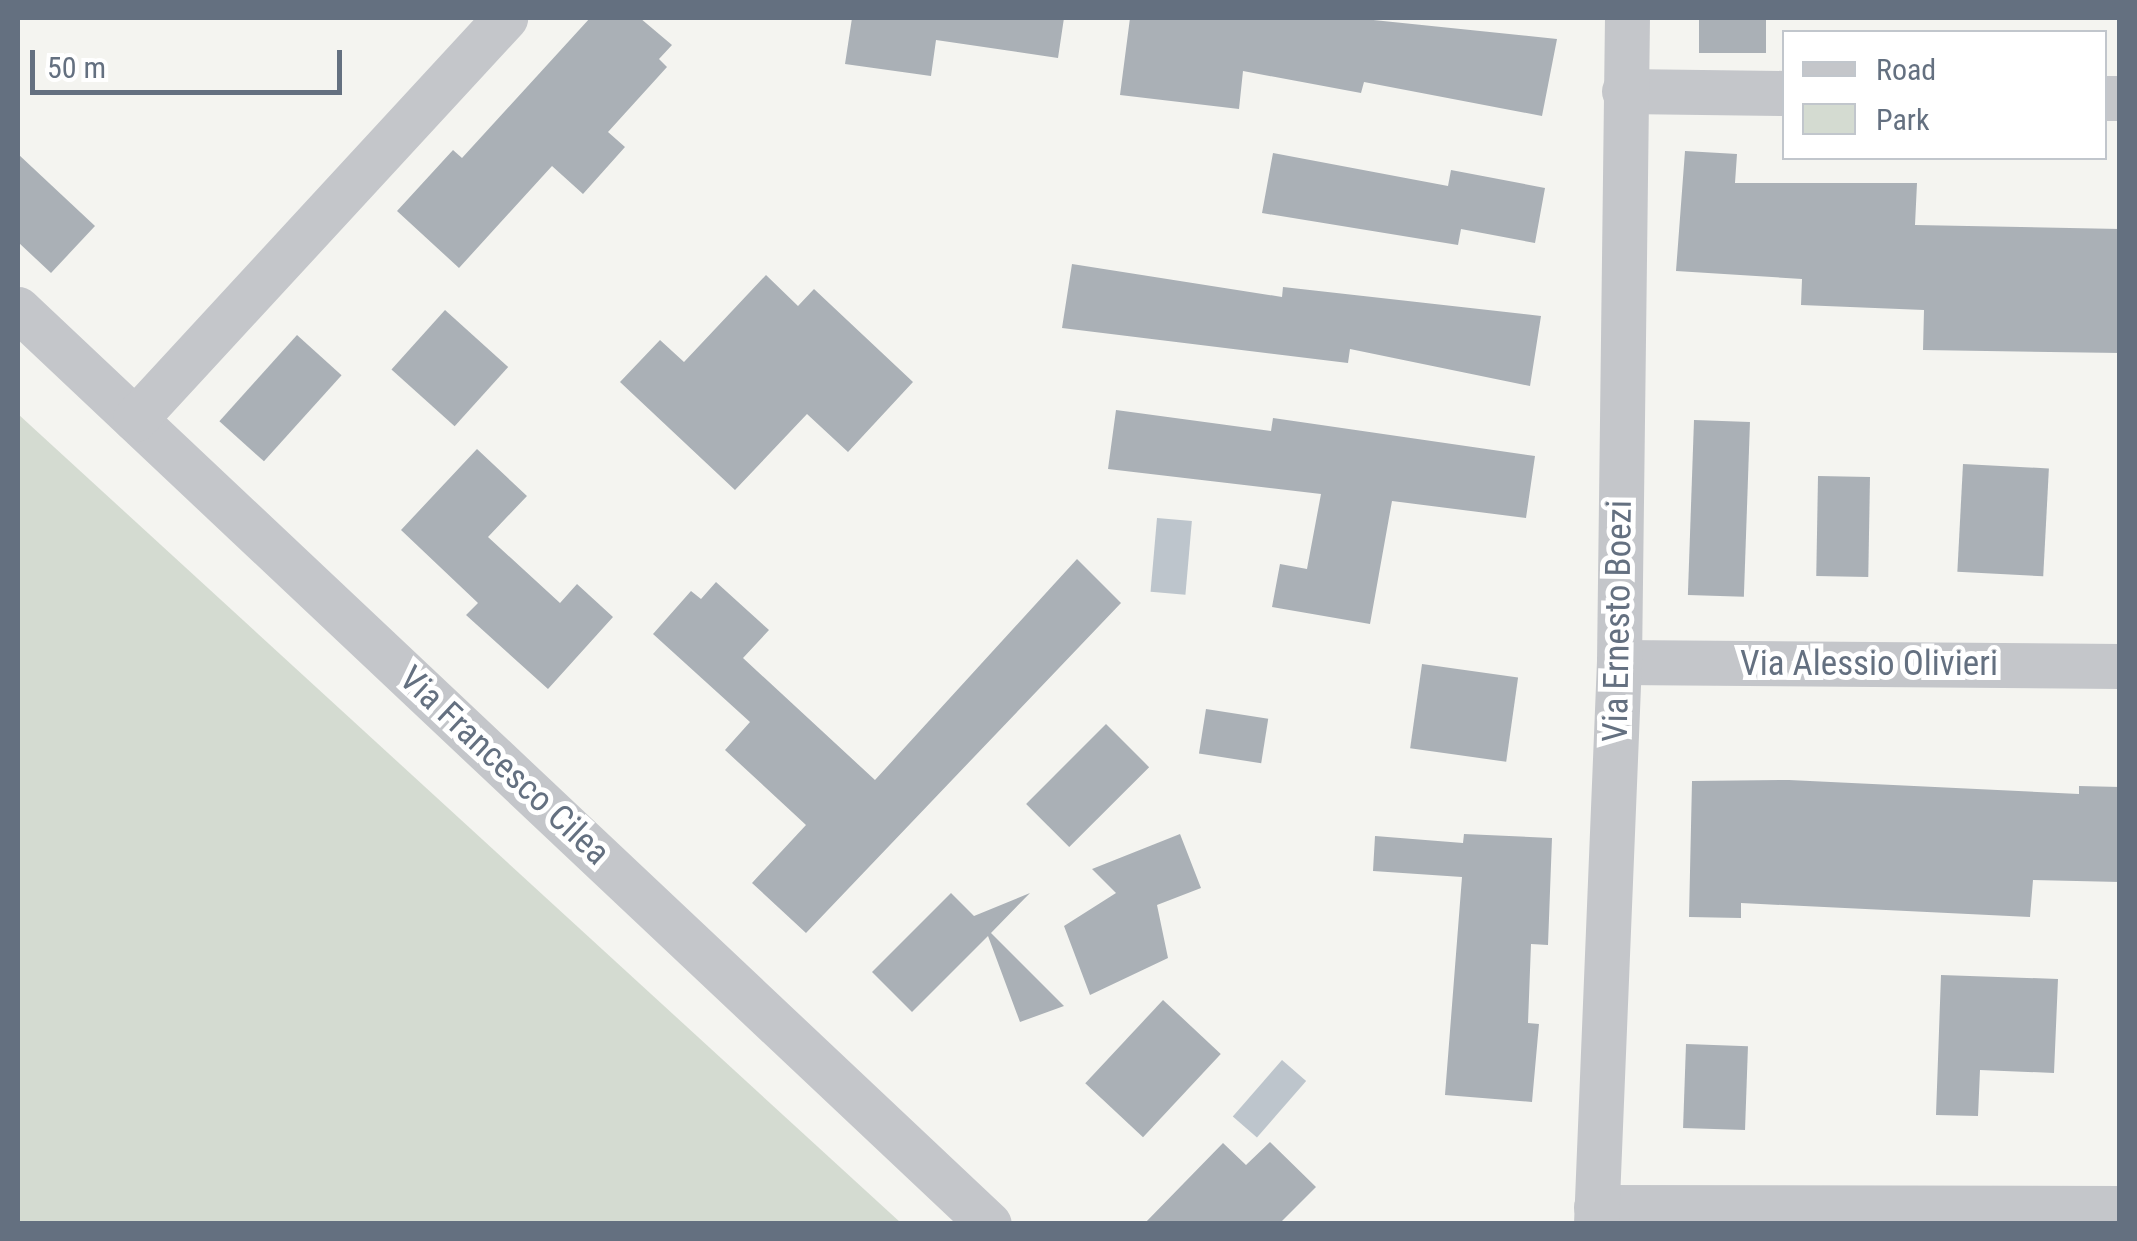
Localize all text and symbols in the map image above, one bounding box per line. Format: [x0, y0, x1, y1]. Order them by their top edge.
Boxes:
scale bar [35, 30, 348, 92]
legend [1782, 30, 2107, 160]
text: 50 m [47, 50, 106, 85]
text: Road [1876, 52, 1936, 87]
text: Park [1876, 102, 1930, 137]
street label: Via Ernesto Boezi [1595, 500, 1641, 742]
street label: Via Alessio Olivieri [1740, 643, 1998, 685]
street label: Via Francesco Cilea [390, 658, 618, 874]

